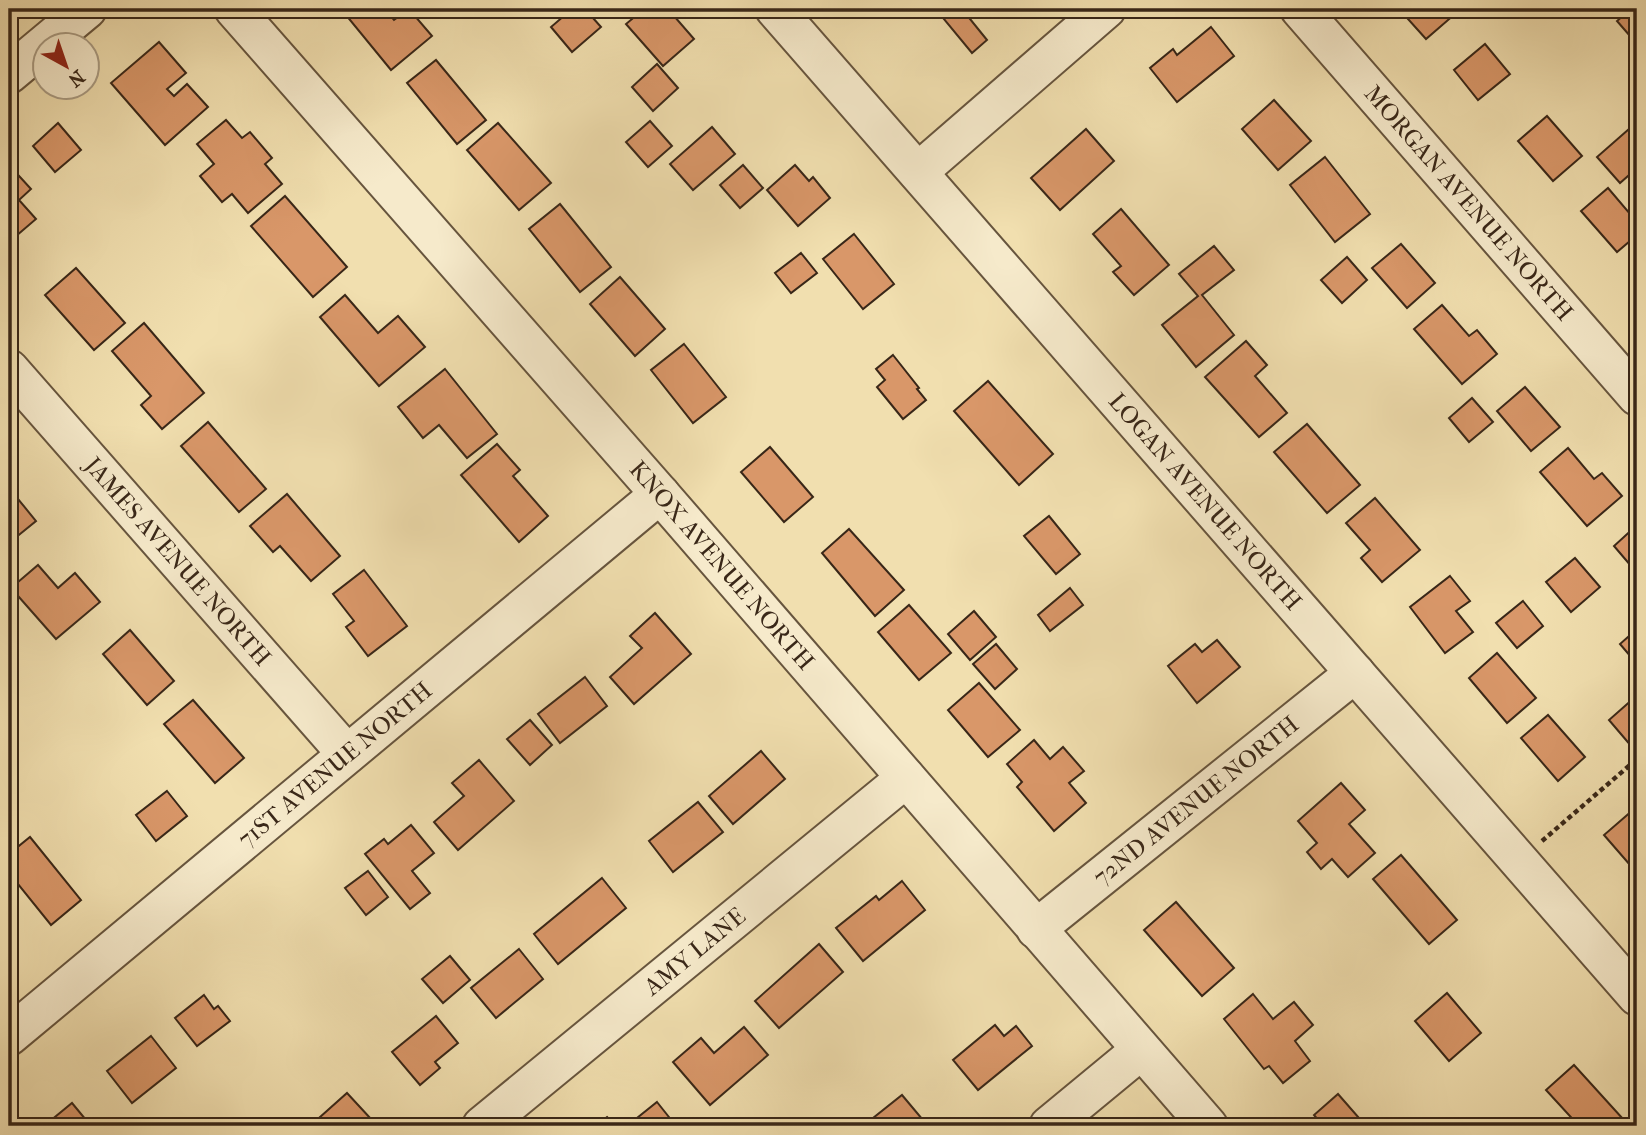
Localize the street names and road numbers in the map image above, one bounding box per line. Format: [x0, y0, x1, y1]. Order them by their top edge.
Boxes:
street label: MORGAN AVENUE NORTH [1359, 79, 1579, 326]
street label: LOGAN AVENUE NORTH [1103, 387, 1308, 616]
street label: JAMES AVENUE NORTH [78, 450, 277, 671]
street label: KNOX AVENUE NORTH [624, 455, 820, 676]
street label: 71ST AVENUE NORTH [232, 676, 437, 853]
street label: 72ND AVENUE NORTH [1088, 710, 1304, 891]
street label: AMY LANE [638, 902, 751, 1002]

